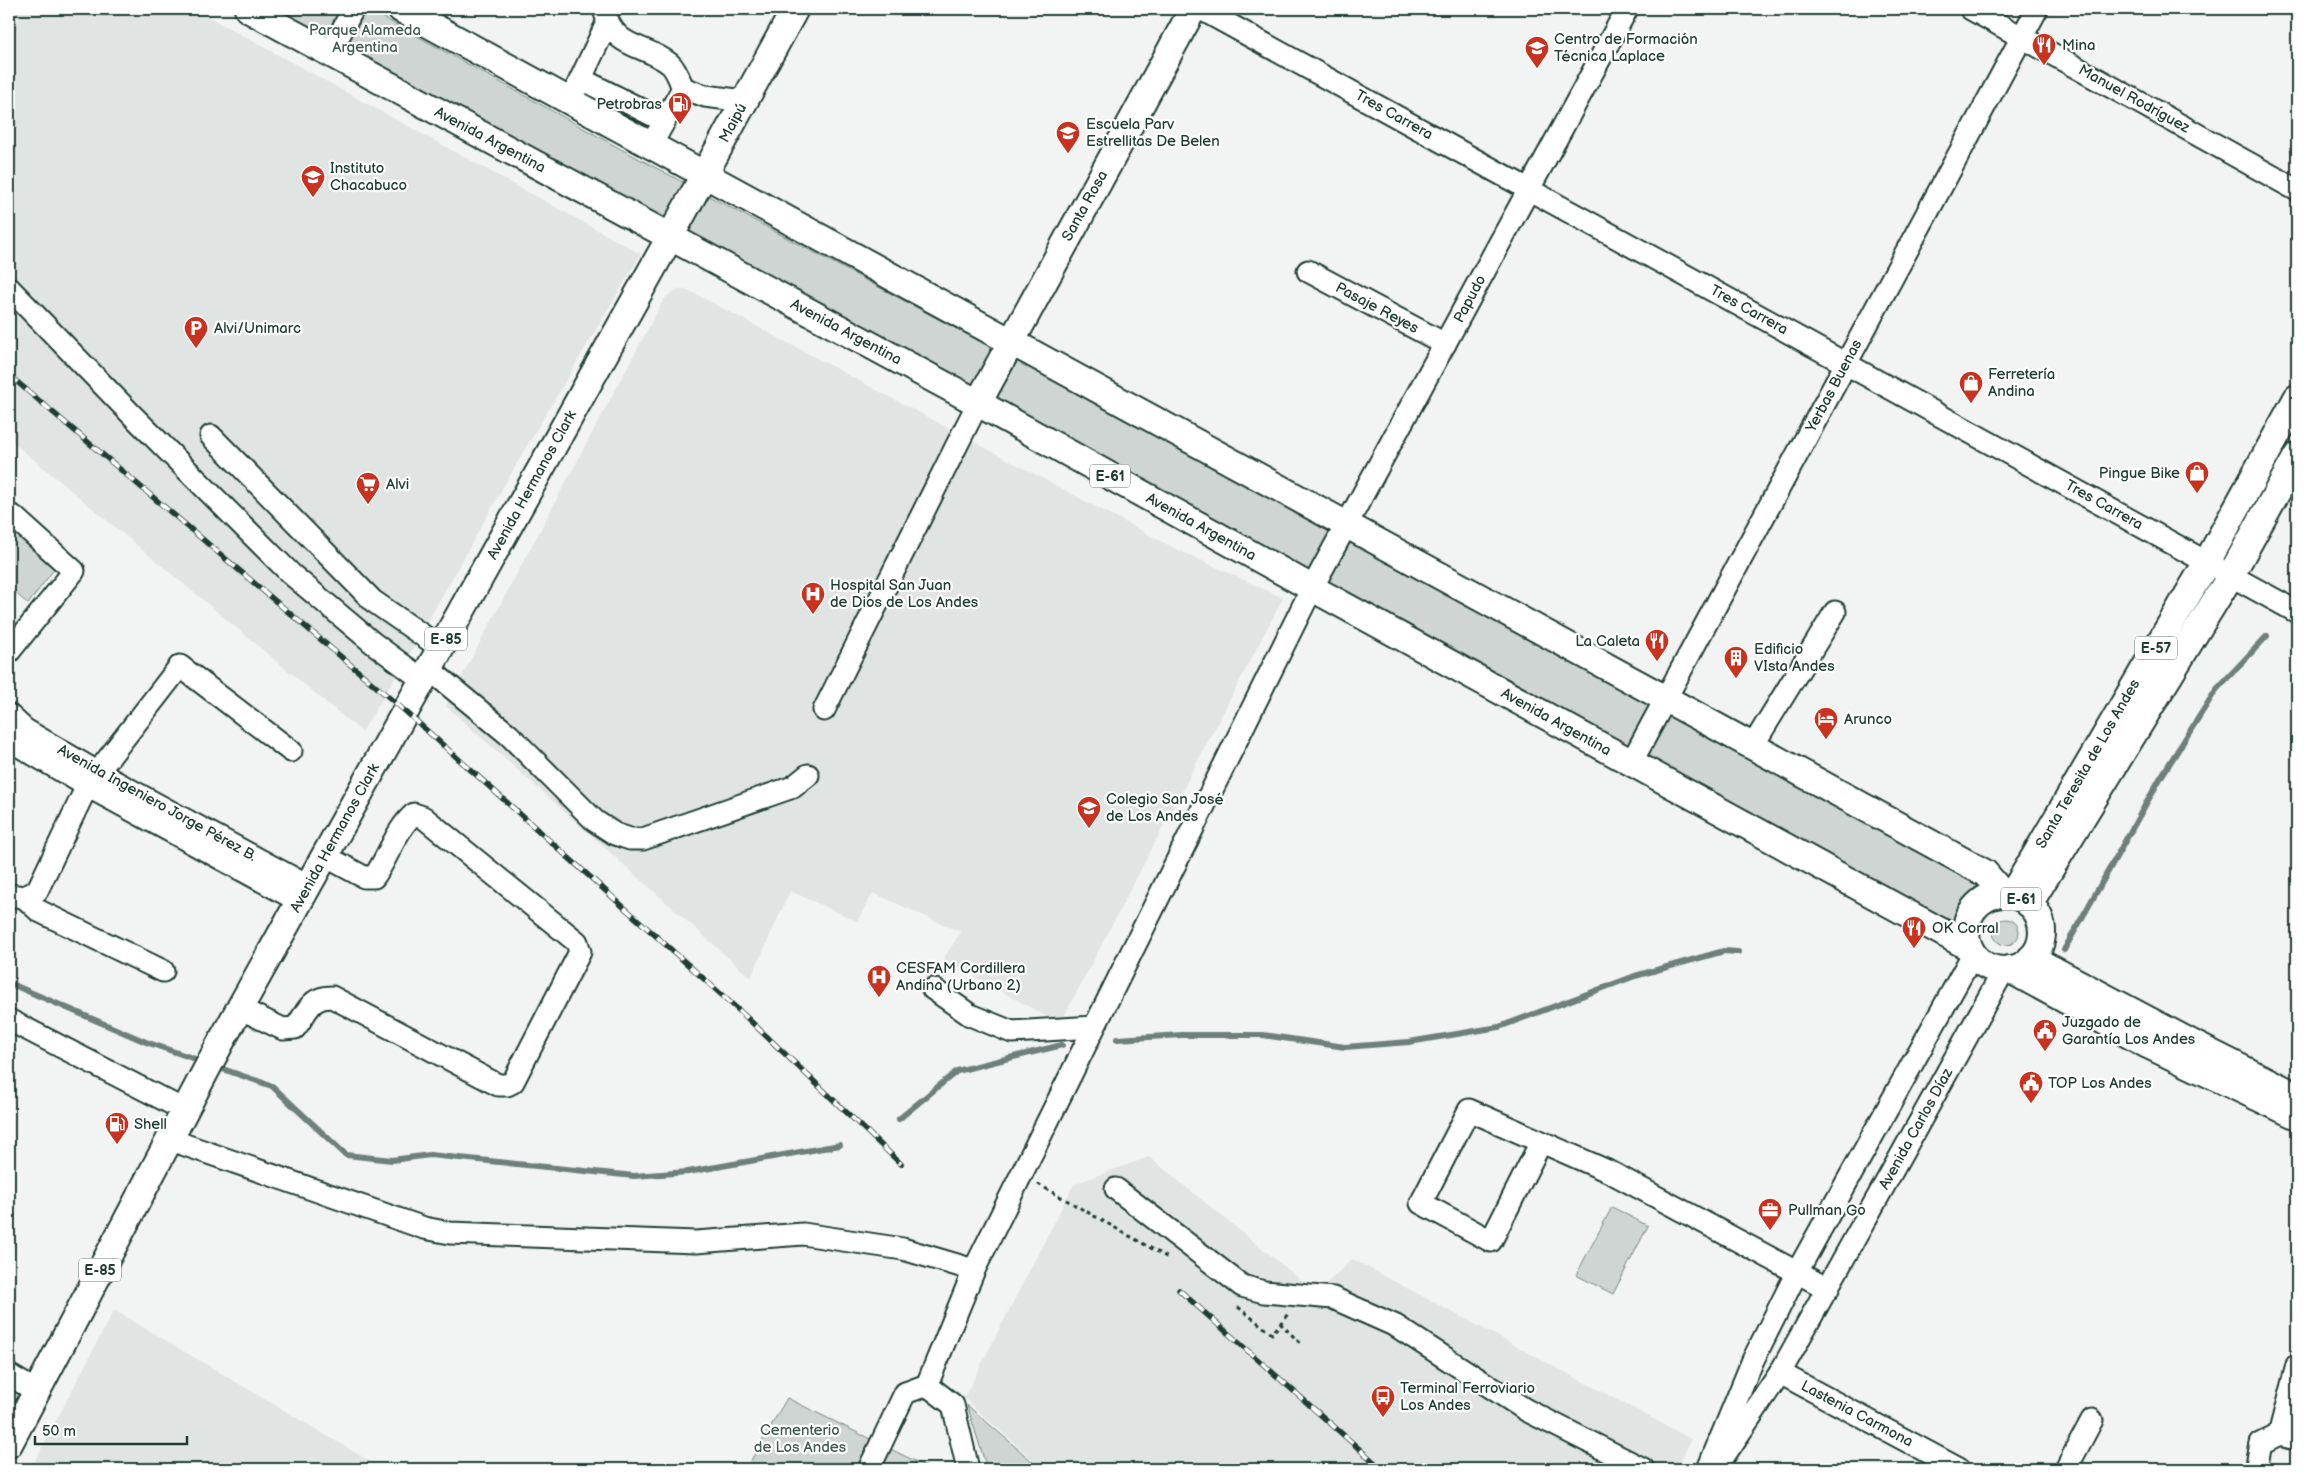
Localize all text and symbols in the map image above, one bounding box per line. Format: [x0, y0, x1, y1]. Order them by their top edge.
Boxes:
park label: Parque Alameda Argentina [309, 21, 421, 57]
place label: Centro de Formación Técnica Laplace [1554, 30, 1698, 66]
restaurant icon: Mina [2031, 32, 2057, 66]
school or university icon: Centro de Formación Técnica Laplace [1524, 35, 1550, 69]
place label: Mina [2062, 36, 2095, 55]
street label: Manuel Rodríguez [2075, 61, 2194, 138]
street label: Tres Carrera [1352, 86, 1436, 144]
fuel station icon: Petrobras [667, 91, 693, 125]
place label: Petrobras [597, 95, 663, 114]
street label: Maipú [715, 100, 751, 146]
street label: Avenida Argentina [431, 103, 549, 177]
place label: Escuela Parv Estrellitas De Belen [1086, 115, 1220, 151]
school or university icon: Escuela Parv Estrellitas De Belen [1055, 120, 1081, 154]
place label: Instituto Chacabuco [330, 159, 407, 195]
school or university icon: Instituto Chacabuco [300, 164, 326, 198]
street label: Santa Rosa [1058, 167, 1112, 245]
street label: Papudo [1450, 272, 1490, 326]
street label: Pasaje Reyes [1332, 278, 1422, 338]
street label: Tres Carrera [1707, 281, 1791, 339]
street label: Avenida Argentina [787, 295, 905, 369]
parking icon: Alvi/Unimarc [183, 315, 209, 349]
place label: Alvi/Unimarc [214, 319, 301, 338]
street label: Yerbas Buenas [1801, 336, 1867, 436]
place label: Ferretería Andina [1988, 365, 2055, 401]
shop icon: Ferretería Andina [1958, 370, 1984, 404]
street label: Avenida Hermanos Clark [483, 407, 581, 563]
shop icon: Pingue Bike [2184, 460, 2210, 494]
road number: E-61 [1090, 464, 1130, 488]
place label: Pingue Bike [2099, 464, 2180, 483]
supermarket icon: Alvi [355, 471, 381, 505]
place label: Alvi [386, 475, 409, 494]
street label: Tres Carrera [2062, 476, 2146, 534]
street label: Avenida Argentina [1143, 489, 1259, 565]
place label: Hospital San Juan de Dios de Los Andes [830, 576, 979, 612]
hospital icon: Hospital San Juan de Dios de Los Andes [800, 581, 826, 615]
road number: E-85 [425, 628, 467, 650]
restaurant icon: La Caleta [1644, 628, 1670, 662]
place label: La Caleta [1575, 632, 1640, 651]
road number: E-57 [2135, 636, 2177, 660]
place label: Edificio VIsta Andes [1754, 640, 1835, 676]
building icon: Edificio VIsta Andes [1723, 645, 1749, 679]
street label: Santa Teresita de Los Andes [2032, 675, 2145, 852]
street label: Avenida Argentina [1498, 684, 1614, 760]
hotel icon: Arunco [1813, 706, 1839, 740]
place label: Arunco [1844, 710, 1892, 729]
street label: Avenida Ingeniero Jorge Pérez B. [54, 740, 260, 866]
street label: Avenida Hermanos Clark [286, 760, 384, 916]
place label: Colegio San José de Los Andes [1106, 790, 1224, 826]
school or university icon: Colegio San José de Los Andes [1076, 795, 1102, 829]
road number: E-61 [2001, 888, 2041, 911]
restaurant icon: OK Corral [1901, 915, 1927, 949]
place label: OK Corral [1932, 919, 1999, 938]
place label: CESFAM Cordillera Andina (Urbano 2) [896, 959, 1026, 995]
hospital icon: CESFAM Cordillera Andina (Urbano 2) [866, 964, 892, 998]
place label: Juzgado de Garantía Los Andes [2062, 1013, 2196, 1049]
public building icon: Juzgado de Garantía Los Andes [2032, 1018, 2058, 1052]
street label: Avenida Carlos Díaz [1875, 1064, 1958, 1193]
public building icon: TOP Los Andes [2018, 1070, 2044, 1104]
place label: TOP Los Andes [2048, 1074, 2152, 1093]
fuel station icon: Shell [104, 1111, 130, 1145]
place label: Shell [134, 1115, 167, 1134]
office icon: Pullman Go [1757, 1197, 1783, 1231]
place label: Pullman Go [1788, 1201, 1866, 1220]
road number: E-85 [79, 1258, 121, 1282]
street label: Lastenia Carmona [1798, 1376, 1916, 1452]
place label: Terminal Ferroviario Los Andes [1400, 1379, 1535, 1415]
bus stop icon: Terminal Ferroviario Los Andes [1370, 1384, 1396, 1418]
scale bar [35, 1413, 188, 1445]
park label: Cementerio de Los Andes [754, 1421, 847, 1457]
text: 50 m [42, 1422, 76, 1441]

